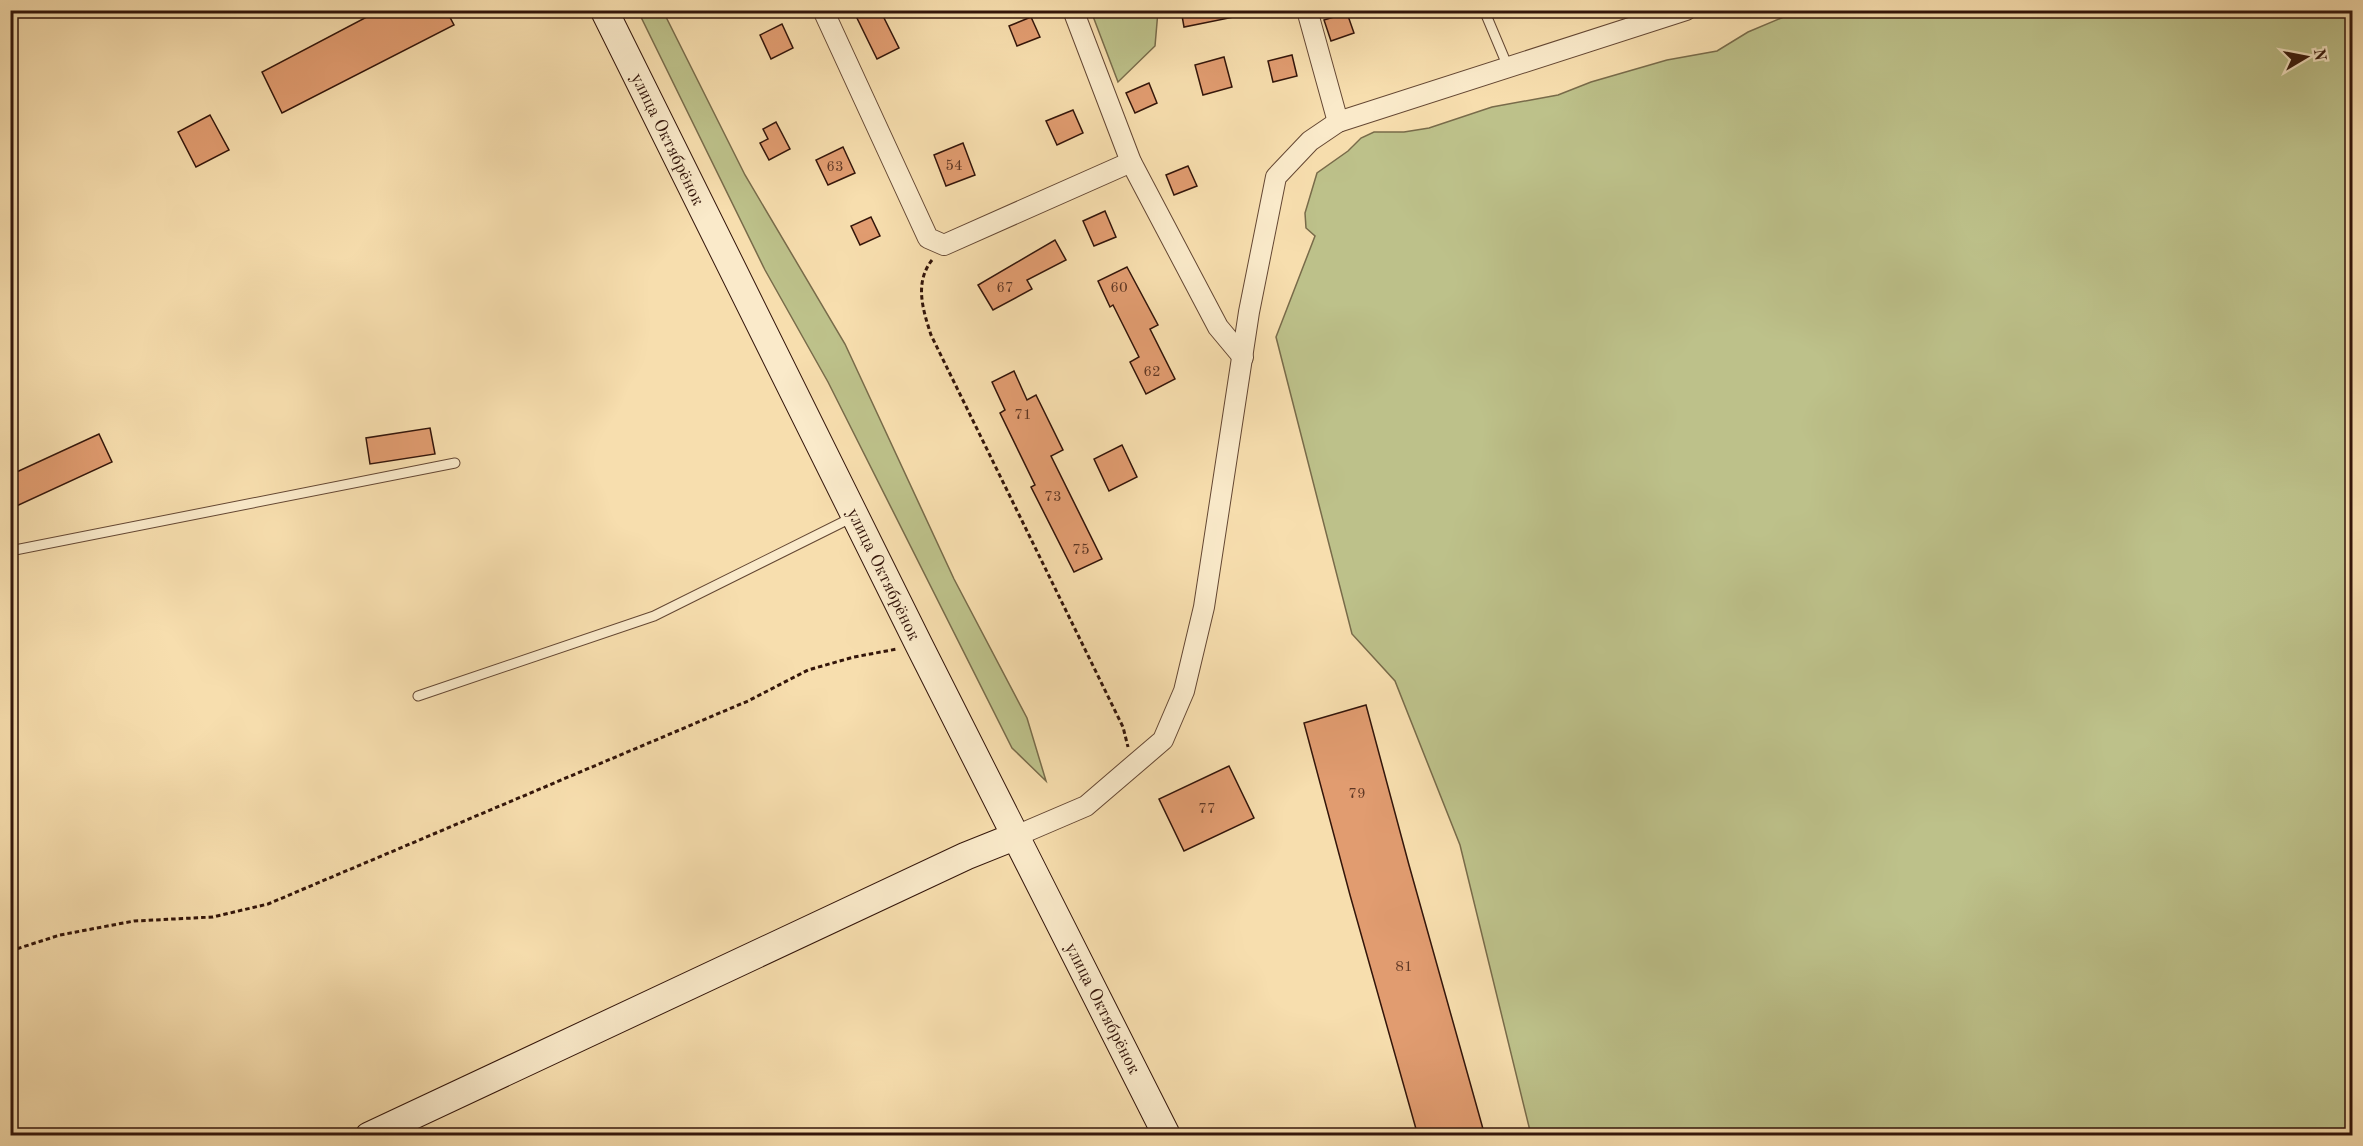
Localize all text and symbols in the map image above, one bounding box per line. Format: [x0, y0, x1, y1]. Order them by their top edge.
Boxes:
north arrow [2276, 27, 2336, 87]
text: N [2310, 47, 2328, 63]
street label: улица Октябрёнок [627, 70, 707, 209]
house number: 54 [945, 159, 963, 174]
house number: 63 [826, 160, 844, 175]
house number: 67 [996, 281, 1014, 296]
house number: 60 [1110, 281, 1128, 296]
house number: 62 [1143, 365, 1161, 380]
house number: 71 [1014, 408, 1032, 423]
house number: 73 [1044, 490, 1062, 505]
street label: улица Октябрёнок [843, 505, 923, 644]
house number: 75 [1072, 543, 1090, 558]
house number: 79 [1348, 787, 1366, 802]
house number: 77 [1198, 802, 1216, 817]
street label: улица Октябрёнок [1061, 940, 1143, 1077]
house number: 81 [1395, 960, 1413, 975]

